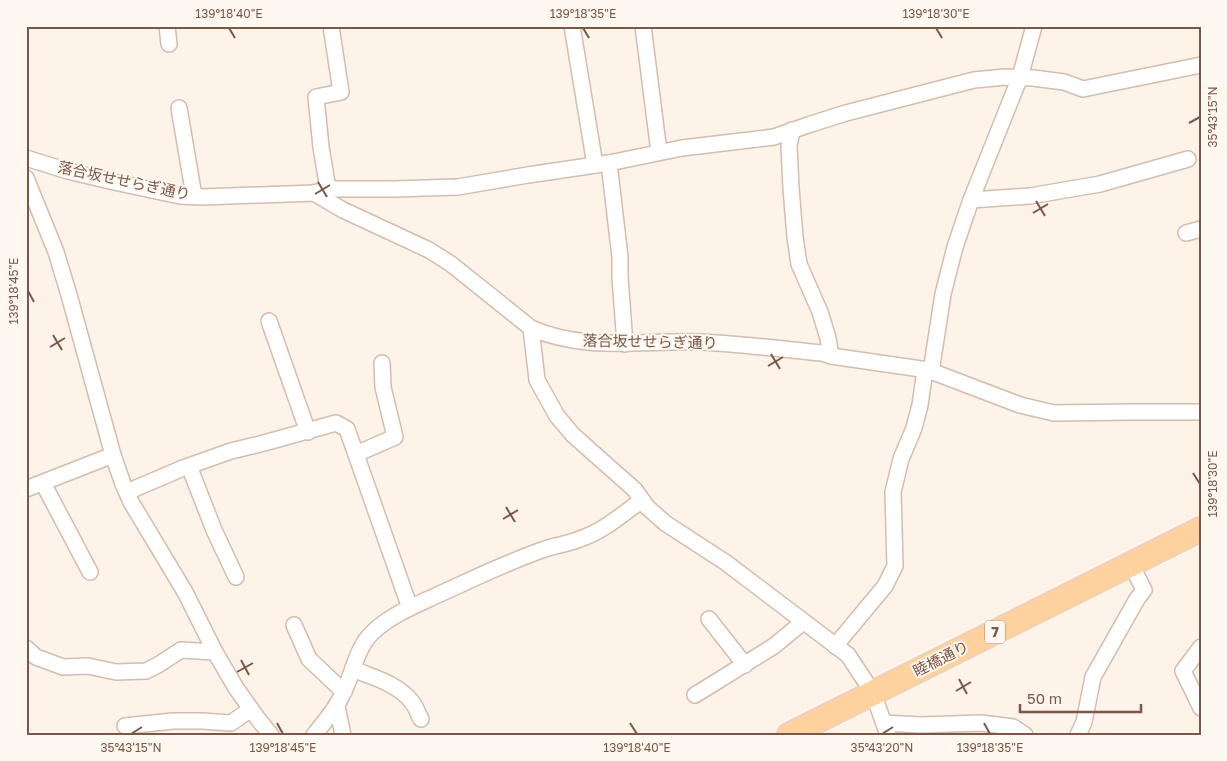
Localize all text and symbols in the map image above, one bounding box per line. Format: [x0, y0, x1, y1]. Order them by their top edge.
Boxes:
text: 139°18'40"E [195, 6, 263, 21]
text: 139°18'35"E [550, 6, 616, 21]
text: 139°18'30"E [902, 6, 970, 21]
text: 35°43'15"N [1205, 86, 1220, 148]
street label: 落合坂せせらぎ通り [56, 157, 192, 203]
text: 139°18'45"E [6, 258, 21, 324]
street label: 落合坂せせらぎ通り [582, 331, 718, 351]
text: 139°18'30"E [1205, 450, 1220, 518]
road number: 7 [985, 620, 1005, 644]
street label: 睦橋通り [910, 636, 971, 680]
scale bar [1020, 681, 1141, 713]
text: 50 m [1027, 689, 1062, 707]
text: 35°43'15"N [100, 740, 162, 755]
text: 139°18'45"E [250, 740, 316, 755]
text: 139°18'40"E [603, 740, 671, 755]
text: 35°43'20"N [851, 740, 913, 755]
text: 139°18'35"E [957, 740, 1023, 755]

